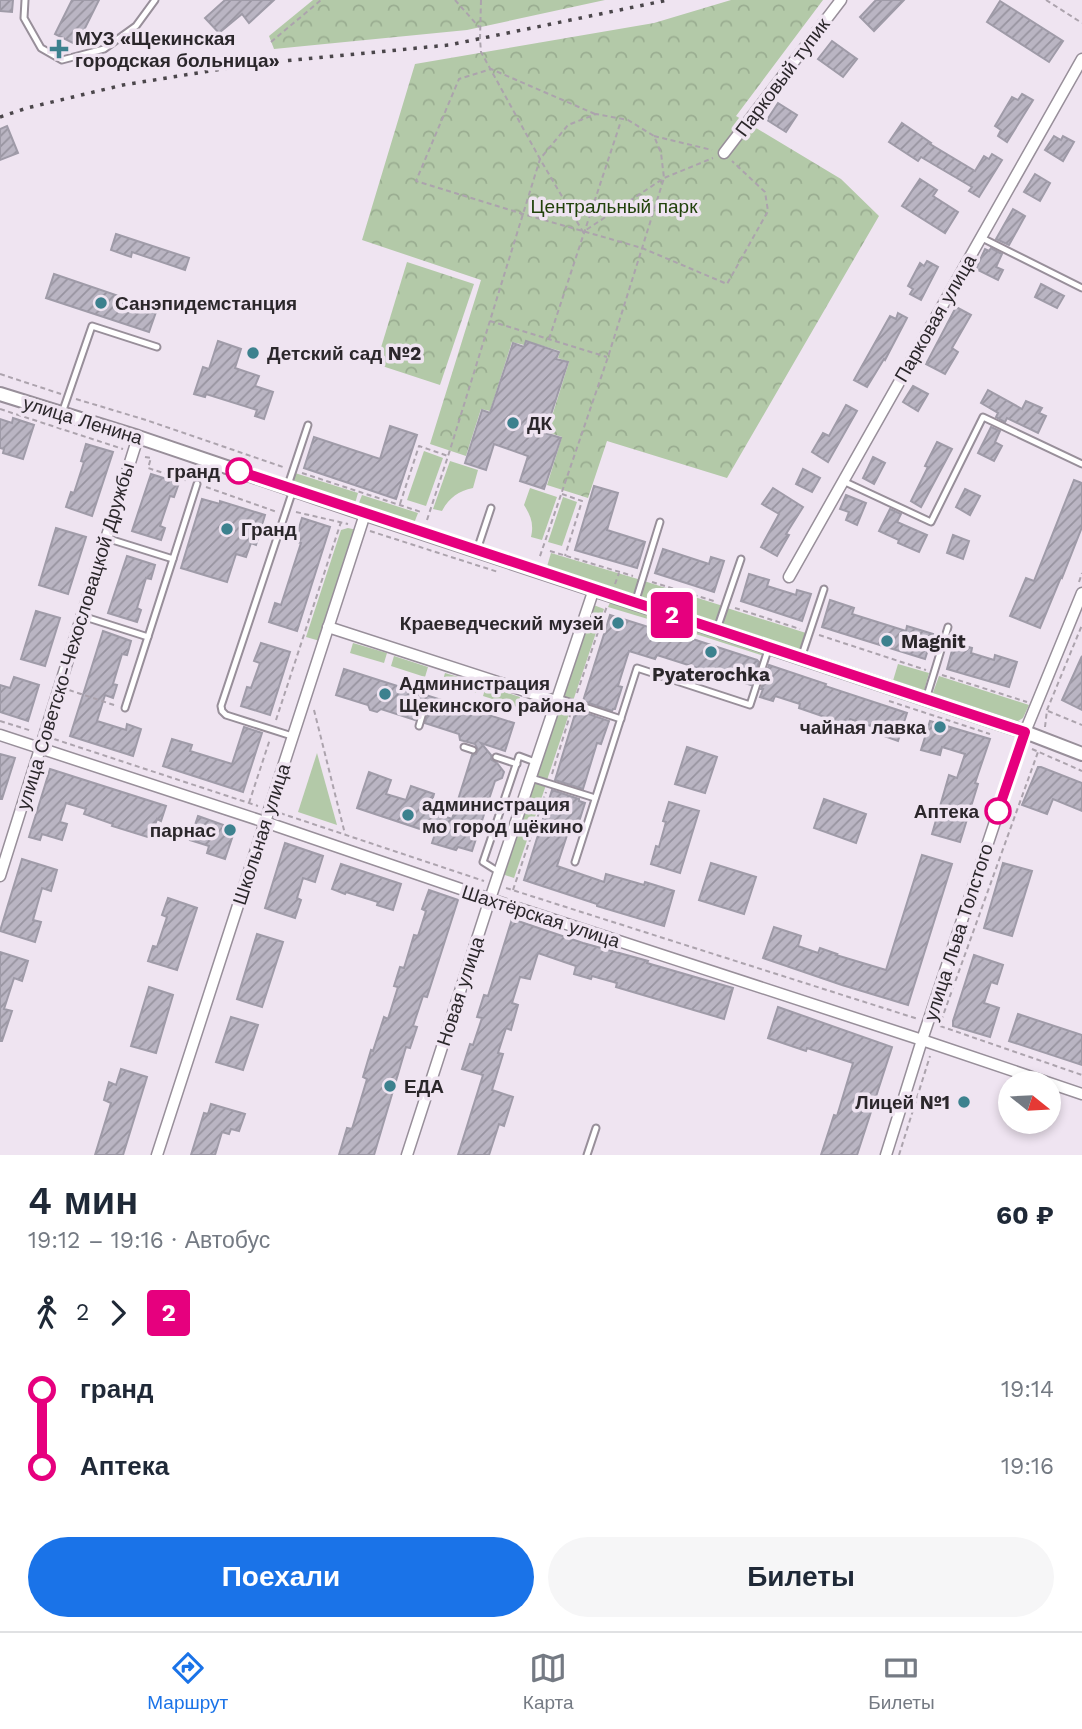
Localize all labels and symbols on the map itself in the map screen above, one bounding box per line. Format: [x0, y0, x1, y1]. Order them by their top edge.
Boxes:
street label: Парковый тупик [730, 13, 835, 141]
place label: МУЗ «Щекинская городская больница» [75, 27, 280, 72]
marker: МУЗ «Щекинская городская больница» [49, 39, 69, 59]
park label: Центральный парк [531, 195, 698, 218]
street label: Парковая улица [890, 250, 981, 386]
place label: Санэпидемстанция [115, 292, 297, 315]
marker: Санэпидемстанция [93, 295, 109, 311]
place label: Детский сад №2 [267, 342, 421, 365]
marker: Детский сад №2 [245, 345, 261, 361]
street label: улица Ленина [20, 391, 146, 450]
place label: ДК [527, 412, 553, 435]
marker: ДК [505, 415, 521, 431]
marker: гранд [226, 458, 252, 484]
street label: улица Советско-Чехословацкой Дружбы [12, 460, 139, 812]
place label: гранд [166, 460, 220, 483]
place label: Гранд [241, 518, 297, 541]
marker: Гранд [219, 521, 235, 537]
line badge: 2 [649, 592, 695, 638]
place label: Краеведческий музей [400, 612, 604, 635]
marker: Краеведческий музей [610, 615, 626, 631]
place label: Magnit [901, 630, 966, 653]
marker: Magnit [879, 633, 895, 649]
marker: Pyaterochka [703, 644, 719, 660]
place label: Pyaterochka [652, 663, 770, 686]
place label: Администрация Щекинского района [399, 672, 586, 717]
marker: Администрация Щекинского района [377, 686, 393, 702]
place label: чайная лавка [800, 716, 926, 739]
marker: чайная лавка [932, 719, 948, 735]
street label: Школьная улица [228, 760, 295, 908]
place label: администрация мо город щёкино [422, 793, 583, 838]
marker: Аптека [985, 798, 1011, 824]
place label: Аптека [914, 800, 979, 823]
marker: администрация мо город щёкино [400, 807, 416, 823]
place label: парнас [150, 819, 216, 842]
marker: парнас [222, 822, 238, 838]
street label: улица Льва Толстого [919, 841, 998, 1024]
street label: Шахтёрская улица [459, 880, 623, 953]
street label: Новая улица [432, 933, 489, 1049]
north arrow [998, 1071, 1060, 1134]
place label: ЕДА [404, 1075, 444, 1098]
marker: ЕДА [382, 1078, 398, 1094]
place label: Лицей №1 [855, 1091, 950, 1114]
marker: Лицей №1 [956, 1094, 972, 1110]

